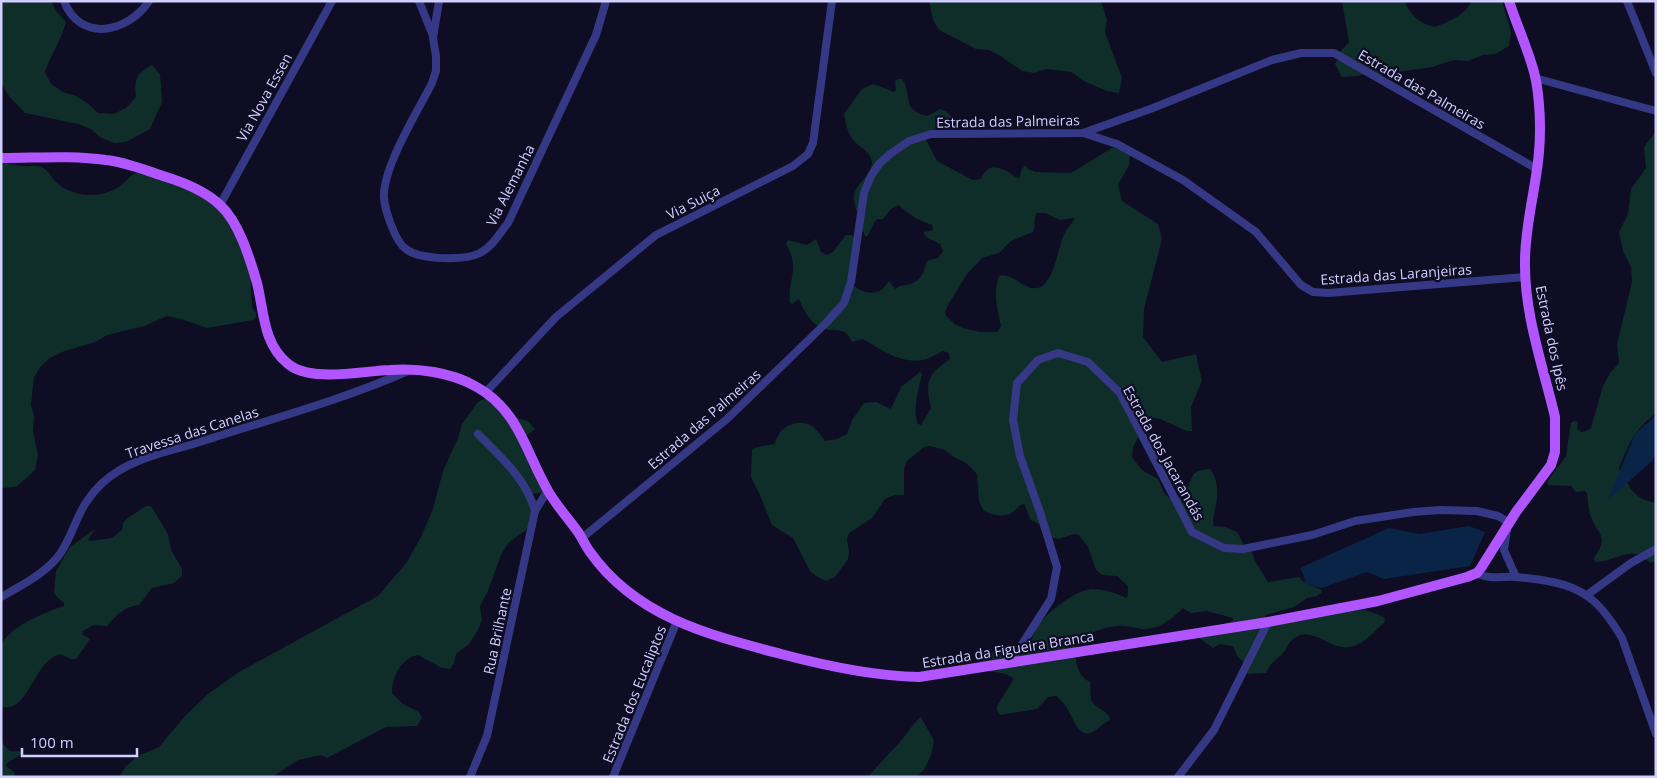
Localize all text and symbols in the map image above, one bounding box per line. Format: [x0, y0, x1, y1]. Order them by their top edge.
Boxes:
street label: Estrada das Palmeiras [1355, 45, 1489, 133]
street label: Via Nova Essen [232, 49, 296, 145]
street label: Estrada das Palmeiras [936, 110, 1080, 132]
street label: Via Alemanha [481, 141, 539, 229]
street label: Via Suiça [663, 180, 723, 224]
street label: Estrada das Laranjeiras [1320, 259, 1473, 289]
street label: Estrada dos Ipês [1532, 284, 1573, 393]
street label: Estrada das Palmeiras [643, 364, 765, 473]
street label: Estrada dos Jacarandás [1119, 382, 1209, 524]
street label: Travessa das Canelas [123, 401, 261, 462]
street label: Rua Brilhante [479, 586, 515, 676]
street label: Estrada dos Eucaliptos [598, 622, 670, 766]
street label: Estrada da Figueira Branca [921, 626, 1095, 672]
scale bar [22, 726, 138, 758]
text: 100 m [30, 732, 74, 752]

